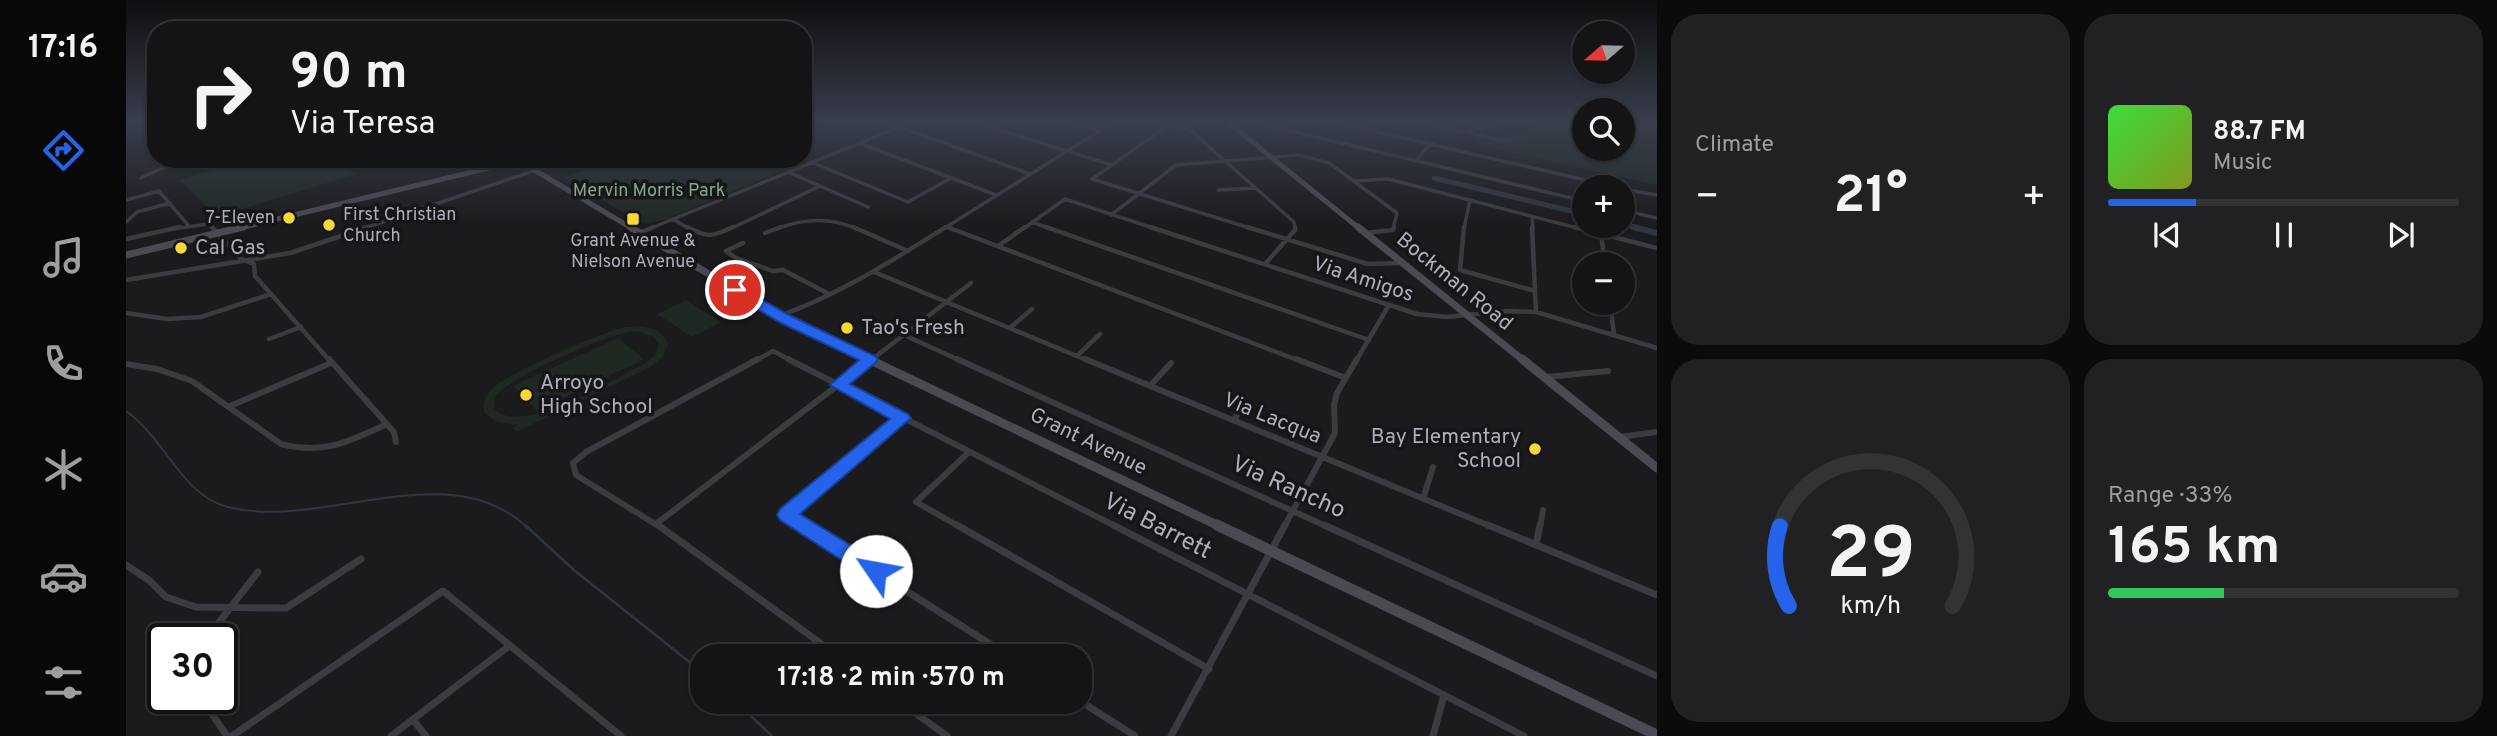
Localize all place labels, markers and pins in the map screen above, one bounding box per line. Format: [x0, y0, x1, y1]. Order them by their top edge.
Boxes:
place label: First Christian Church [343, 204, 456, 248]
place label: 7-Eleven [206, 207, 275, 230]
marker: 7-Eleven [281, 210, 297, 226]
marker: Grant Avenue & Nielson Avenue [625, 211, 641, 227]
marker: First Christian Church [321, 217, 337, 233]
place label: Grant Avenue & Nielson Avenue [570, 230, 696, 274]
place label: Cal Gas [195, 235, 265, 262]
marker: Cal Gas [173, 240, 189, 256]
pin [705, 260, 765, 320]
place label: Tao's Fresh [861, 315, 965, 342]
marker: Tao's Fresh [839, 320, 855, 336]
place label: Arroyo High School [540, 370, 653, 421]
marker: Arroyo High School [518, 387, 534, 403]
place label: Bay Elementary School [1371, 424, 1521, 475]
marker: Bay Elementary School [1527, 441, 1543, 457]

